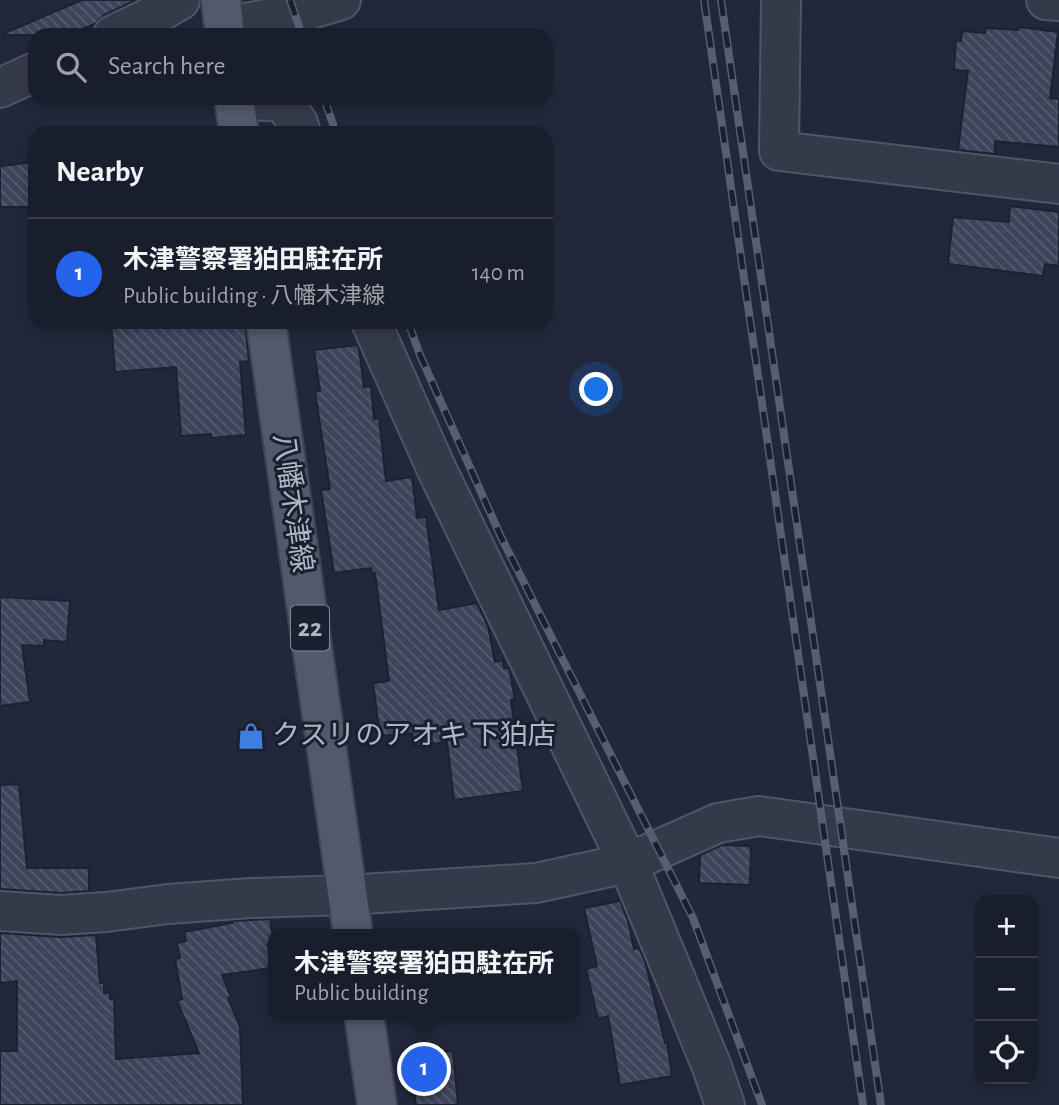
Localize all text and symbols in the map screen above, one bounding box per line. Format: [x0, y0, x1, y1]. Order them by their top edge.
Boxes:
search box [28, 28, 553, 105]
icon: search [52, 48, 90, 86]
text: Search here [108, 53, 226, 79]
text: Nearby [56, 157, 144, 187]
text: 木津警察署狛田駐在所 [123, 247, 383, 273]
text: 1 [75, 262, 83, 285]
text: 140 m [472, 262, 525, 285]
text: Public building · 八幡木津線 [123, 285, 385, 308]
your location [579, 372, 613, 406]
street label: 八幡木津線 [268, 431, 318, 574]
road number: 22 [291, 606, 329, 650]
place label: クスリのアオキ 下狛店 [272, 720, 556, 750]
shop icon: クスリのアオキ 下狛店 [236, 721, 266, 751]
map controls [975, 895, 1038, 1084]
button: + [975, 895, 1038, 958]
popup [268, 929, 580, 1020]
text: 木津警察署狛田駐在所 [294, 951, 554, 977]
button: − [975, 958, 1038, 1021]
text: Public building [294, 982, 428, 1005]
button: locate [975, 1021, 1038, 1084]
pin: 1 [401, 1043, 447, 1095]

